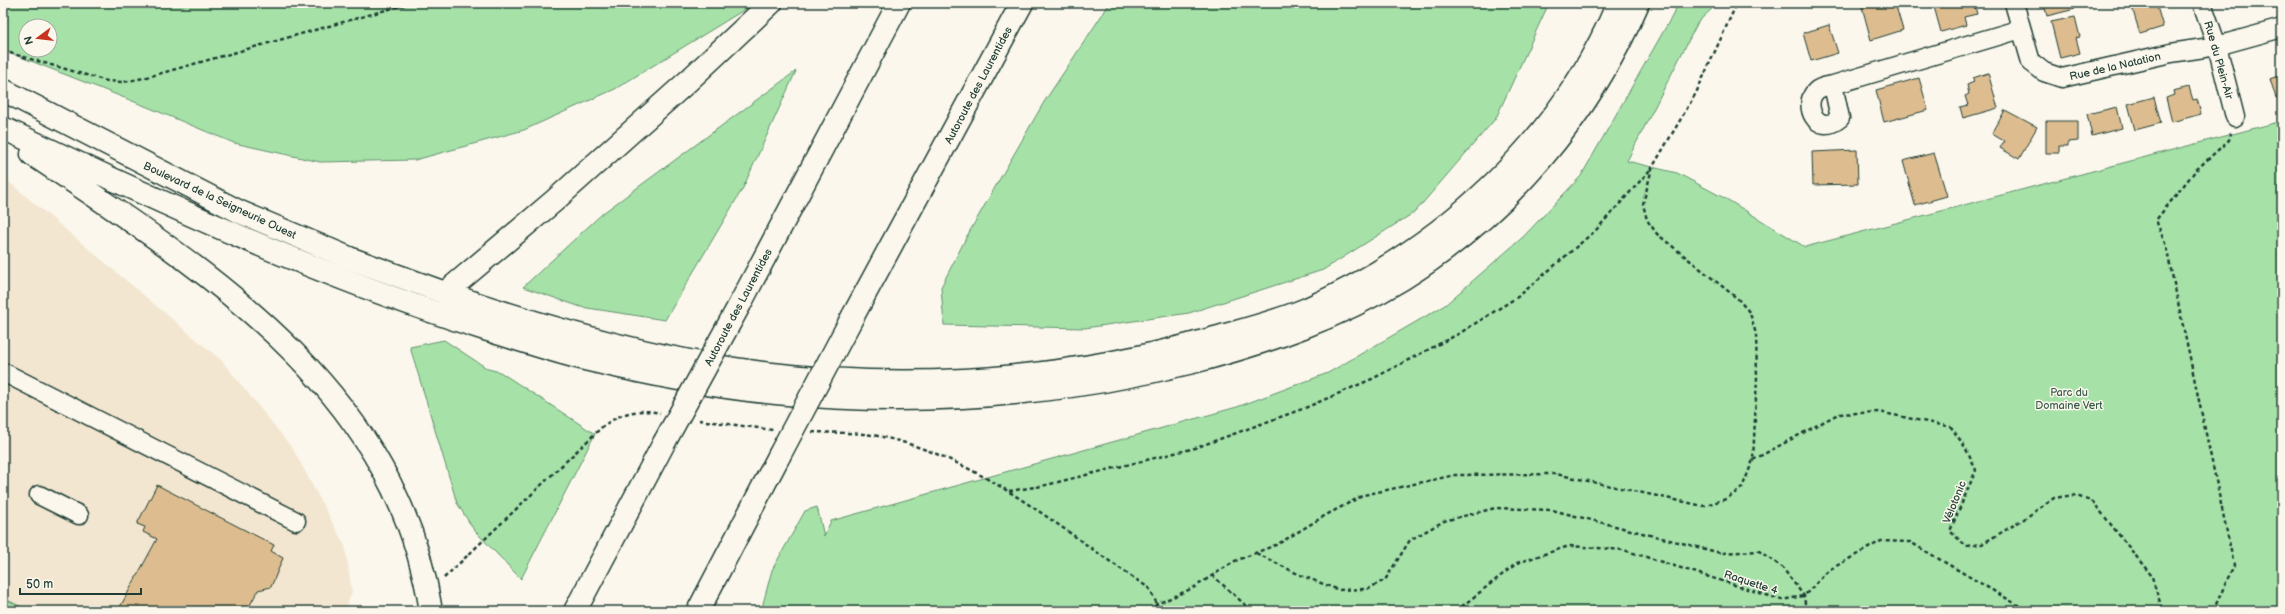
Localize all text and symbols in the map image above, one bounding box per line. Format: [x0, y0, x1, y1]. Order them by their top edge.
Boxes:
north arrow [18, 18, 58, 58]
street label: Rue du Plein-Air [2201, 20, 2236, 102]
street label: Autoroute des Laurentides [942, 24, 1015, 146]
text: N [21, 35, 36, 46]
street label: Rue de la Natation [2068, 50, 2162, 83]
street label: Boulevard de la Seigneurie Ouest [141, 159, 299, 242]
street label: Autoroute des Laurentides [702, 246, 775, 368]
park label: Parc du Domaine Vert [2035, 386, 2103, 412]
street label: Vélotonic [1940, 479, 1969, 525]
street label: Raquette 4 [1722, 568, 1780, 597]
scale bar [20, 570, 141, 596]
text: 50 m [26, 577, 53, 592]

